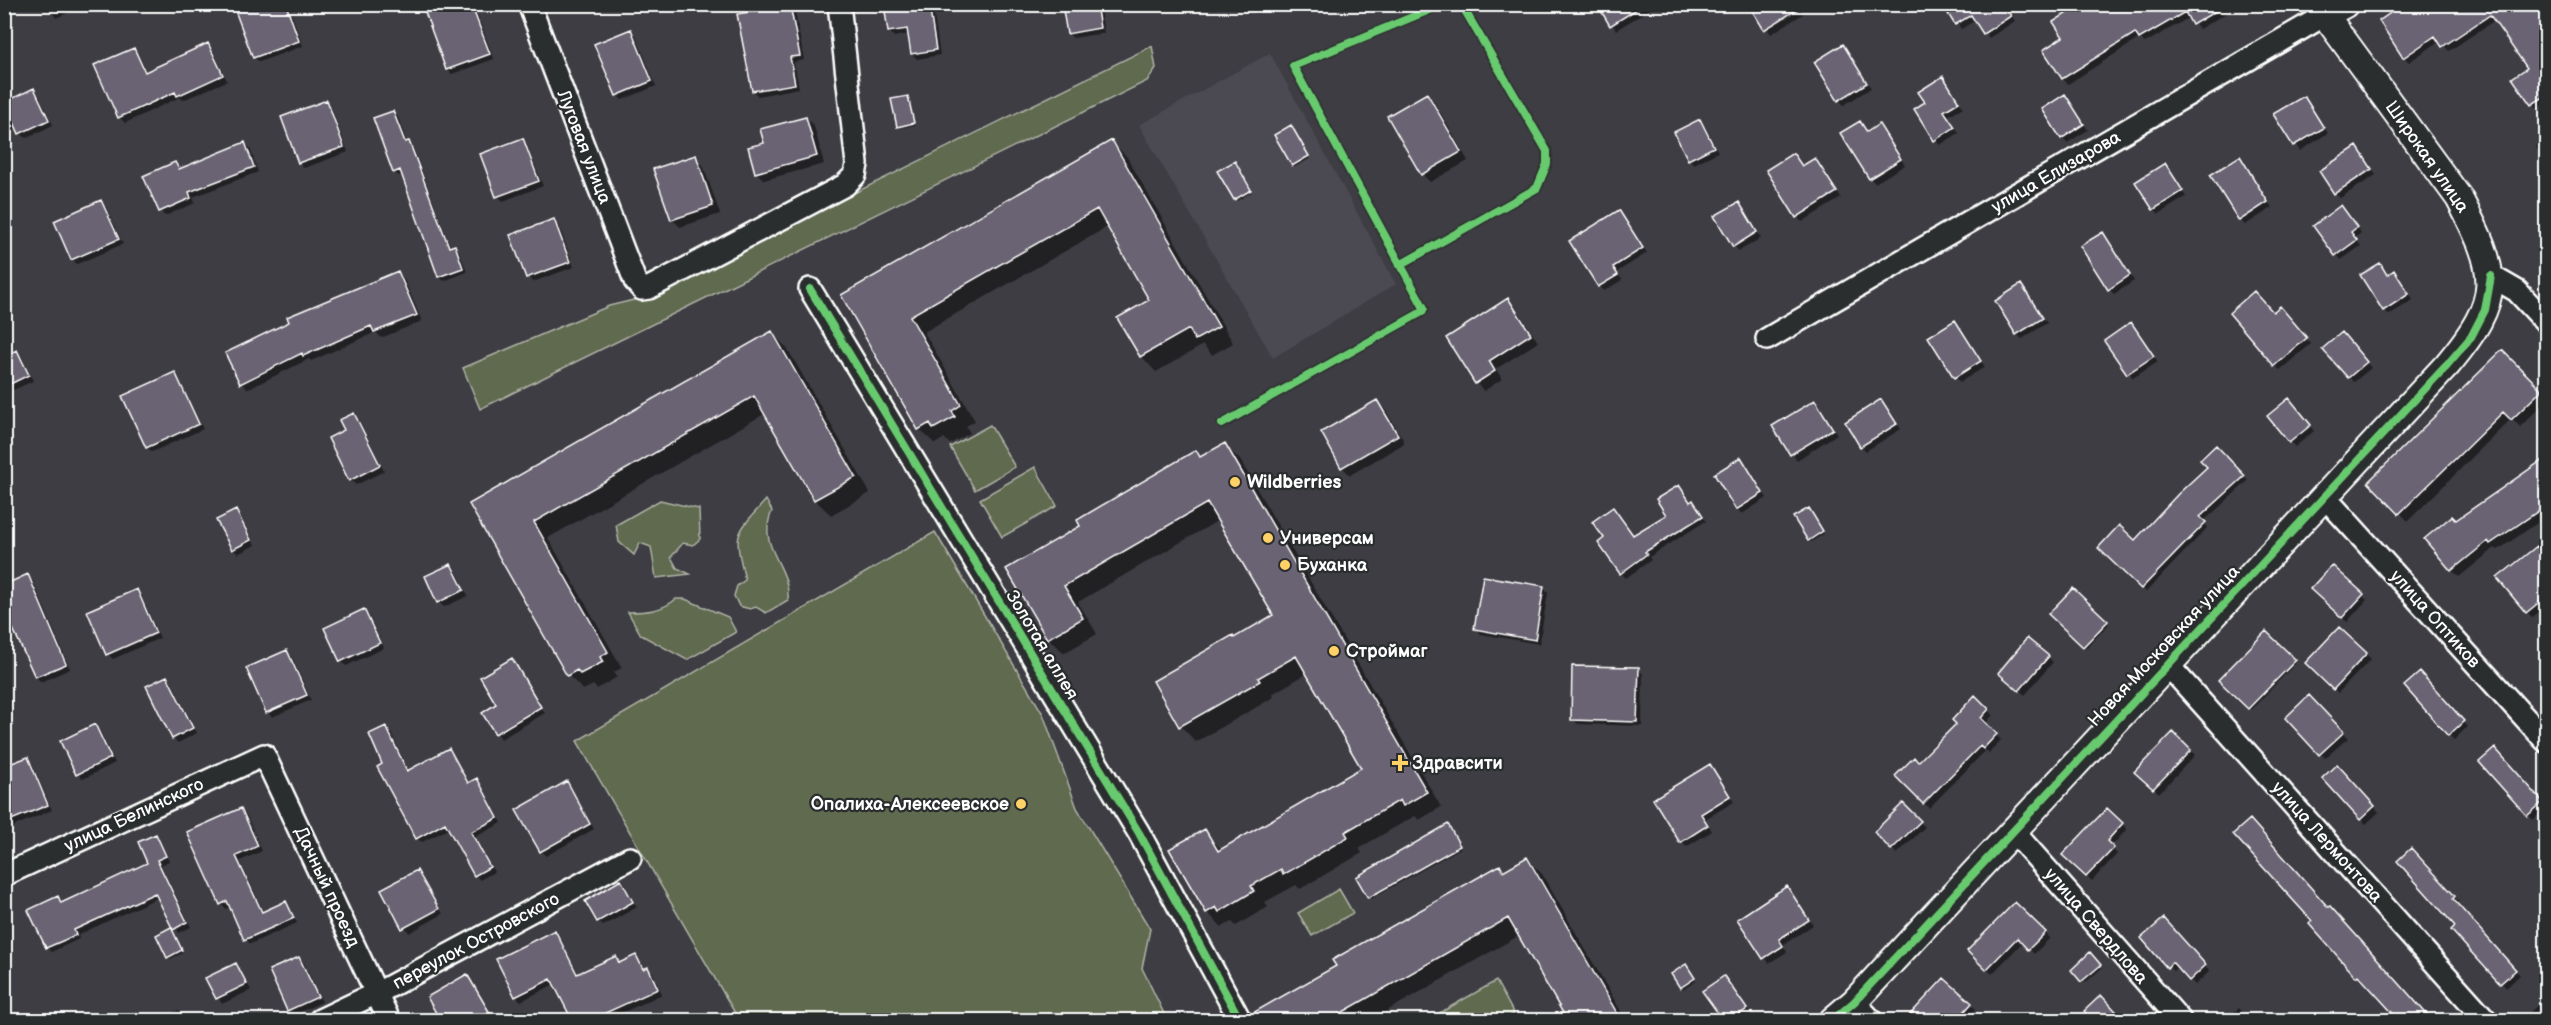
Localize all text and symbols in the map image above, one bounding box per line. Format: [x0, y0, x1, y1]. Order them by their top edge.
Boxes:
street label: Луговая улица [552, 86, 616, 207]
street label: Широкая улица [2381, 97, 2474, 217]
street label: улица Елизарова [1988, 126, 2125, 217]
place label: Wildberries [1247, 472, 1341, 493]
marker: Wildberries [1228, 475, 1242, 489]
place label: Универсам [1280, 528, 1374, 549]
marker: Универсам [1261, 531, 1275, 545]
place label: Буханка [1297, 555, 1368, 576]
marker: Буханка [1278, 558, 1292, 572]
street label: Новая Московская улица [2084, 561, 2244, 731]
street label: улица Оптиков [2386, 566, 2485, 673]
street label: Золотая аллея [1001, 587, 1083, 703]
place label: Строймаг [1346, 641, 1428, 662]
marker: Строймаг [1327, 644, 1341, 658]
place label: Здравсити [1412, 753, 1503, 774]
marker: Здравсити [1393, 756, 1407, 770]
street label: улица Белинского [61, 774, 207, 856]
street label: улица Лермонтова [2267, 777, 2387, 907]
place label: Опалиха-Алексеевское [811, 794, 1009, 815]
marker: Опалиха-Алексеевское [1014, 797, 1028, 811]
street label: Дачный проезд [290, 823, 364, 951]
street label: улица Свердлова [2040, 864, 2152, 988]
street label: переулок Островского [389, 888, 563, 994]

